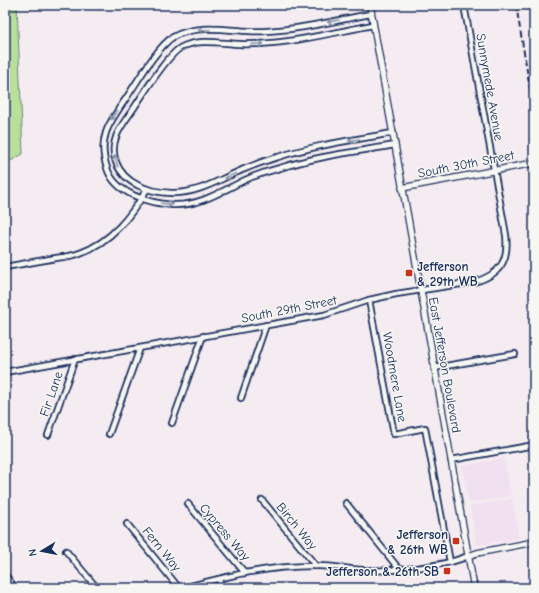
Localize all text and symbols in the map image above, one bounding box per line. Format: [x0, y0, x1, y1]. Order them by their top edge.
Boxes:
one-way arrow [327, 17, 340, 25]
one-way arrow [198, 26, 211, 33]
street label: Sunnymede Avenue [473, 32, 507, 142]
one-way arrow [251, 40, 264, 48]
one-way arrow [110, 109, 118, 121]
one-way arrow [348, 136, 361, 144]
street label: South 30th Street [417, 147, 517, 181]
one-way arrow [112, 154, 119, 167]
one-way arrow [224, 173, 236, 180]
one-way arrow [160, 200, 173, 208]
place label: Jefferson & 29th WB [417, 259, 478, 289]
marker: Jefferson & 29th WB [404, 268, 414, 278]
street label: South 29th Street [240, 292, 339, 326]
street label: East Jefferson Boulevard [426, 296, 464, 434]
street label: Woodmere Lane [380, 331, 410, 424]
street label: Fir Lane [36, 369, 66, 418]
street label: Birch Way [273, 499, 321, 553]
street label: Cypress Way [197, 500, 253, 564]
street label: Fern Way [140, 524, 185, 574]
place label: Jefferson & 26th WB [387, 527, 448, 557]
north arrow [22, 531, 62, 571]
marker: Jefferson & 26th WB [451, 536, 461, 546]
text: N [26, 548, 40, 557]
place label: Jefferson & 26th SB [326, 564, 439, 579]
marker: Jefferson & 26th SB [442, 566, 452, 576]

